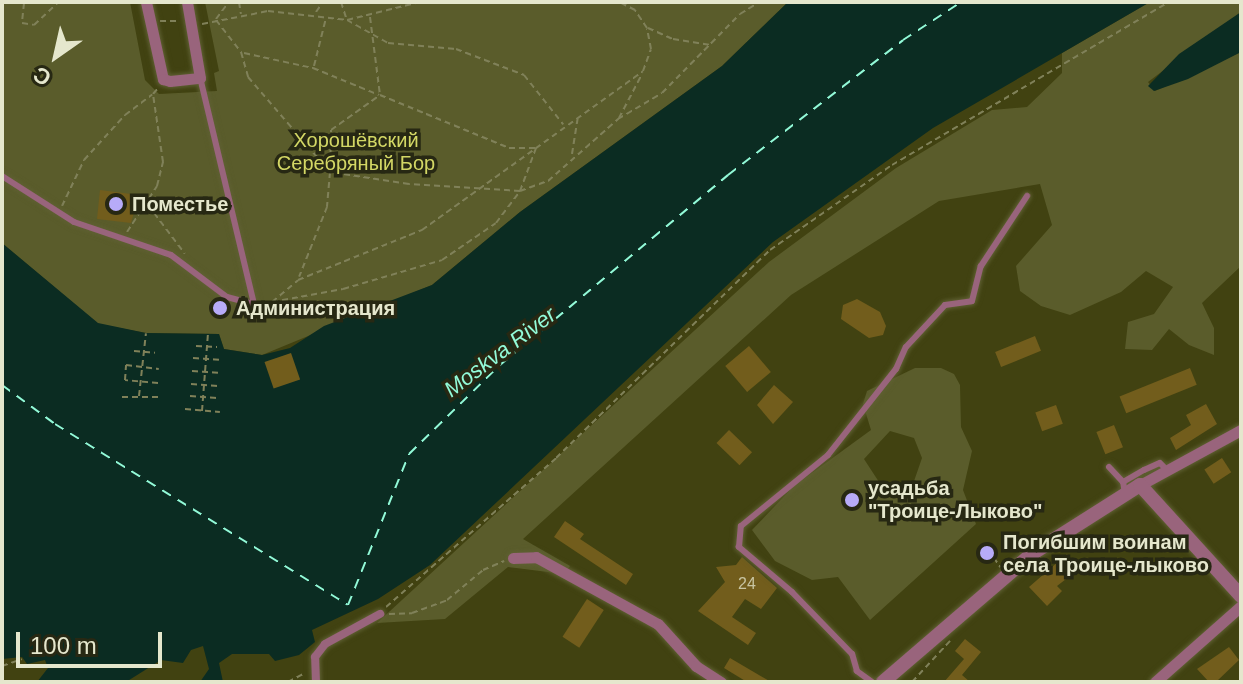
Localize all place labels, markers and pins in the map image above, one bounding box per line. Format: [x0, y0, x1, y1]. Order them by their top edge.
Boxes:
place label: Поместье [132, 192, 228, 216]
marker: Поместье [107, 195, 125, 213]
place label: Администрация [236, 296, 395, 320]
marker: Администрация [211, 299, 229, 317]
place label: усадьба "Троице-Лыково" [868, 476, 1043, 523]
marker: усадьба "Троице-Лыково" [843, 491, 861, 509]
place label: Погибшим воинам села Троице-лыково [1003, 530, 1209, 577]
marker: Погибшим воинам села Троице-лыково [978, 544, 996, 562]

